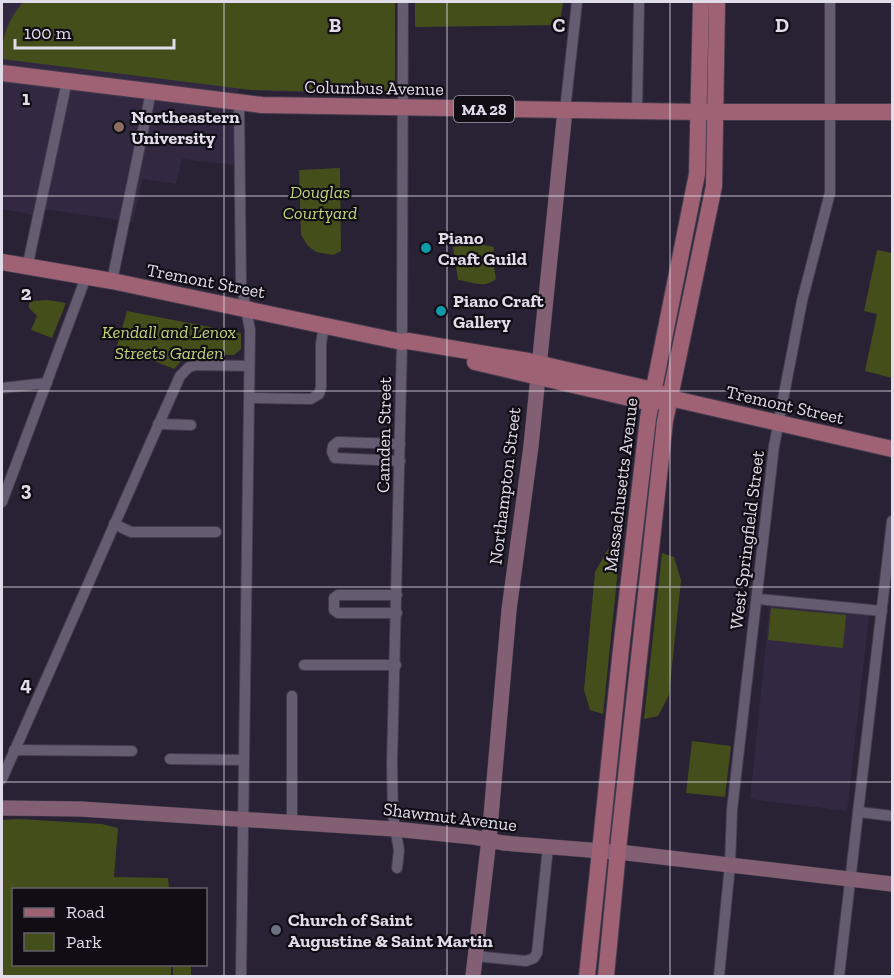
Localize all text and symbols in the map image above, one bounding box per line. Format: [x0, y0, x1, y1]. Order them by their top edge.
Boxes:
scale bar [15, 12, 174, 50]
text: B [329, 13, 341, 37]
text: C [553, 13, 566, 37]
text: D [775, 13, 789, 37]
text: 100 m [24, 22, 72, 44]
street label: Columbus Avenue [304, 76, 444, 100]
text: 1 [22, 86, 30, 110]
road number: MA 28 [454, 96, 514, 122]
place label: Northeastern University [131, 106, 240, 149]
marker: Northeastern University [112, 120, 126, 134]
park label: Douglas Courtyard [283, 181, 357, 224]
place label: Piano Craft Guild [438, 227, 528, 270]
marker: Piano Craft Guild [419, 241, 433, 255]
street label: Tremont Street [145, 259, 267, 303]
text: 2 [21, 281, 32, 305]
place label: Piano Craft Gallery [453, 290, 545, 333]
marker: Piano Craft Gallery [434, 304, 448, 318]
park label: Kendall and Lenox Streets Garden [102, 321, 237, 364]
street label: Camden Street [372, 376, 396, 493]
street label: Tremont Street [724, 381, 846, 429]
street label: Massachusetts Avenue [599, 397, 643, 573]
street label: Northampton Street [484, 406, 526, 566]
street label: West Springfield Street [725, 449, 769, 631]
text: 3 [21, 477, 32, 501]
text: 4 [20, 672, 32, 696]
street label: Shawmut Avenue [382, 798, 518, 836]
legend [12, 888, 207, 966]
text: Road [66, 901, 105, 923]
place label: Church of Saint Augustine & Saint Martin [288, 909, 493, 952]
marker: Church of Saint Augustine & Saint Martin [269, 923, 283, 937]
text: Park [66, 931, 102, 953]

